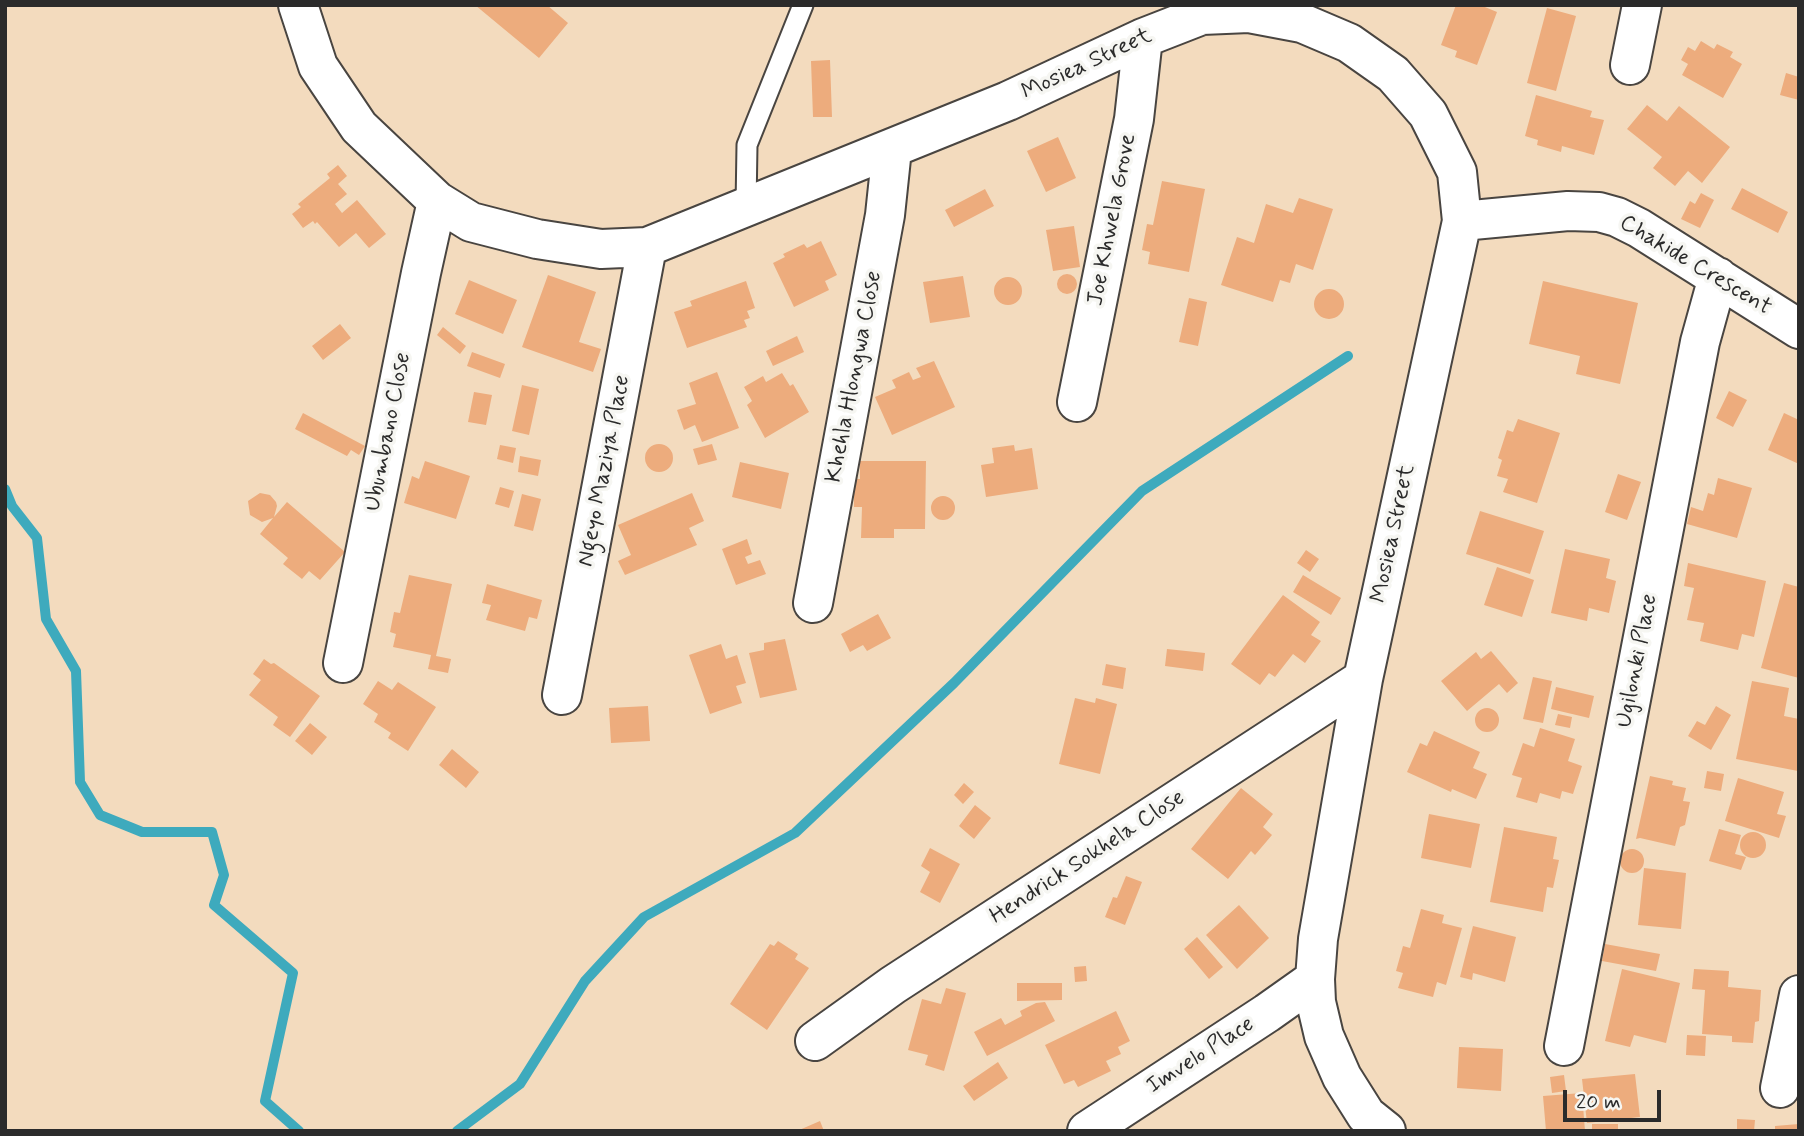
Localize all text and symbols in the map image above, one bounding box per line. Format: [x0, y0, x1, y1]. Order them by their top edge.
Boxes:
street label: Mosiea Street [1018, 23, 1156, 107]
street label: Joe Khwela Grove [1083, 132, 1143, 308]
street label: Chakide Crescent [1614, 210, 1776, 322]
street label: Khehla Hlongwa Close [821, 269, 889, 485]
street label: Ubumbano Close [360, 350, 418, 514]
street label: Ngeyo Maziya Place [573, 373, 637, 569]
street label: Mosiea Street [1366, 462, 1422, 606]
street label: Ugilonki Place [1612, 592, 1664, 730]
street label: Hendrick Sokhela Close [985, 785, 1191, 931]
street label: Imvelo Place [1142, 1011, 1260, 1101]
scale bar [1566, 1076, 1664, 1120]
text: 20 m [1576, 1088, 1621, 1116]

